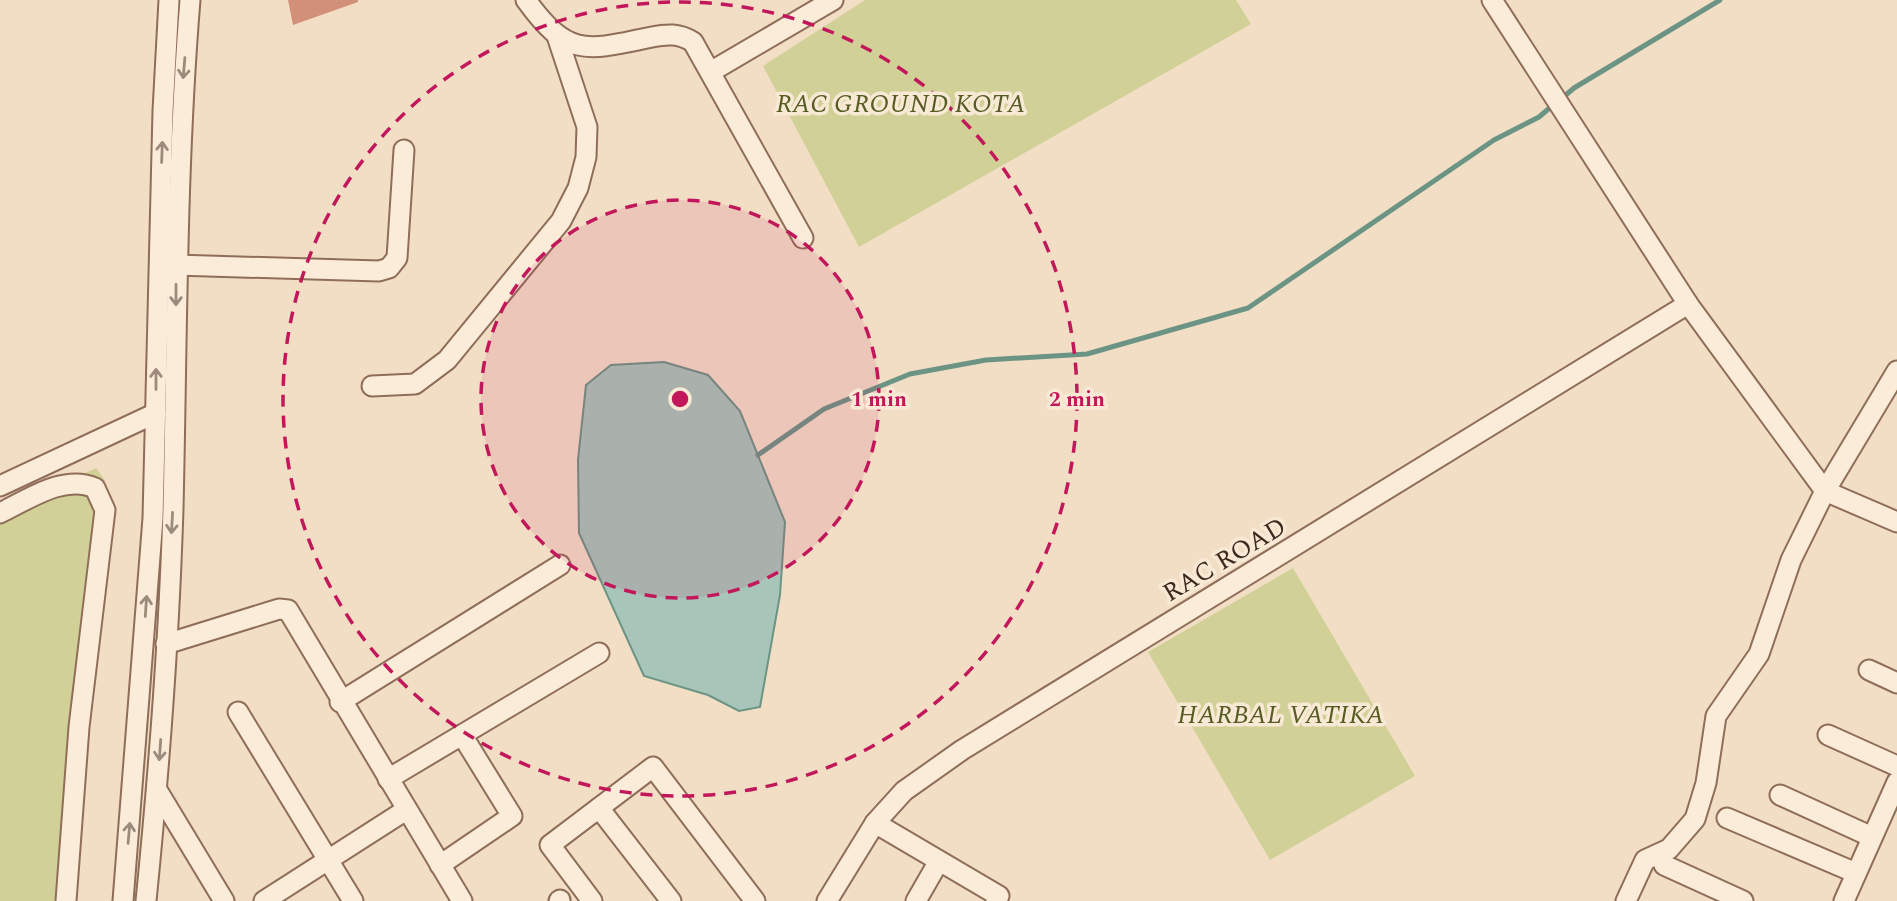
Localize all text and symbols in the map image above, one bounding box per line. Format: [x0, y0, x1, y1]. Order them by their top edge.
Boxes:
one-way arrow [177, 56, 190, 79]
park label: RAC GROUND KOTA [776, 84, 1026, 124]
one-way arrow [155, 140, 169, 163]
one-way arrow [169, 284, 183, 307]
one-way arrow [150, 368, 163, 391]
text: 1 min [851, 384, 907, 416]
text: 2 min [1049, 384, 1105, 416]
centre of rings [668, 387, 692, 411]
street label: RAC ROAD [1155, 507, 1294, 613]
one-way arrow [165, 511, 178, 533]
one-way arrow [140, 595, 153, 618]
park label: HARBAL VATIKA [1178, 695, 1384, 735]
one-way arrow [153, 738, 166, 761]
one-way arrow [123, 822, 136, 845]

